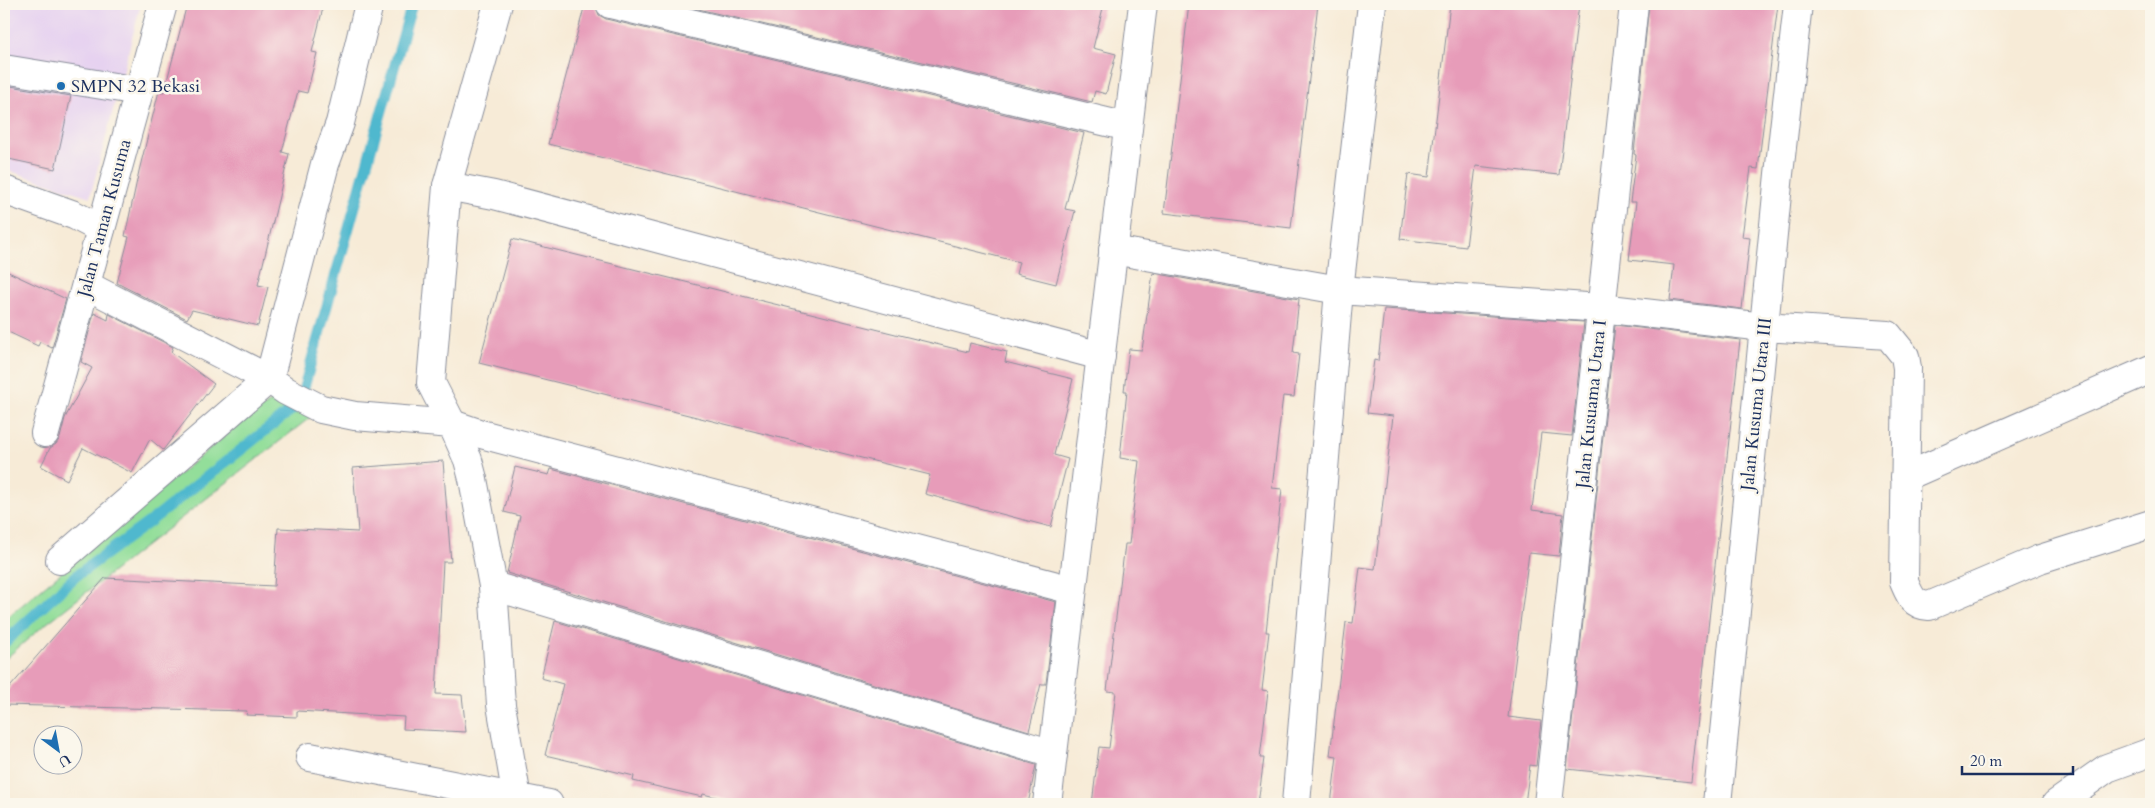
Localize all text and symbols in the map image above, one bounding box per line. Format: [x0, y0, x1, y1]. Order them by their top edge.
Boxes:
place label: SMPN 32 Bekasi [71, 74, 200, 99]
marker: SMPN 32 Bekasi [55, 80, 67, 92]
street label: Jalan Taman Kusuma [71, 136, 138, 303]
street label: Jalan Kusuma Utara III [1735, 316, 1778, 495]
street label: Jalan Kusuama Utara I [1570, 318, 1613, 493]
north arrow [32, 726, 82, 776]
scale bar [1962, 743, 2074, 775]
text: U [54, 750, 75, 772]
text: 20 m [1970, 751, 2002, 771]

